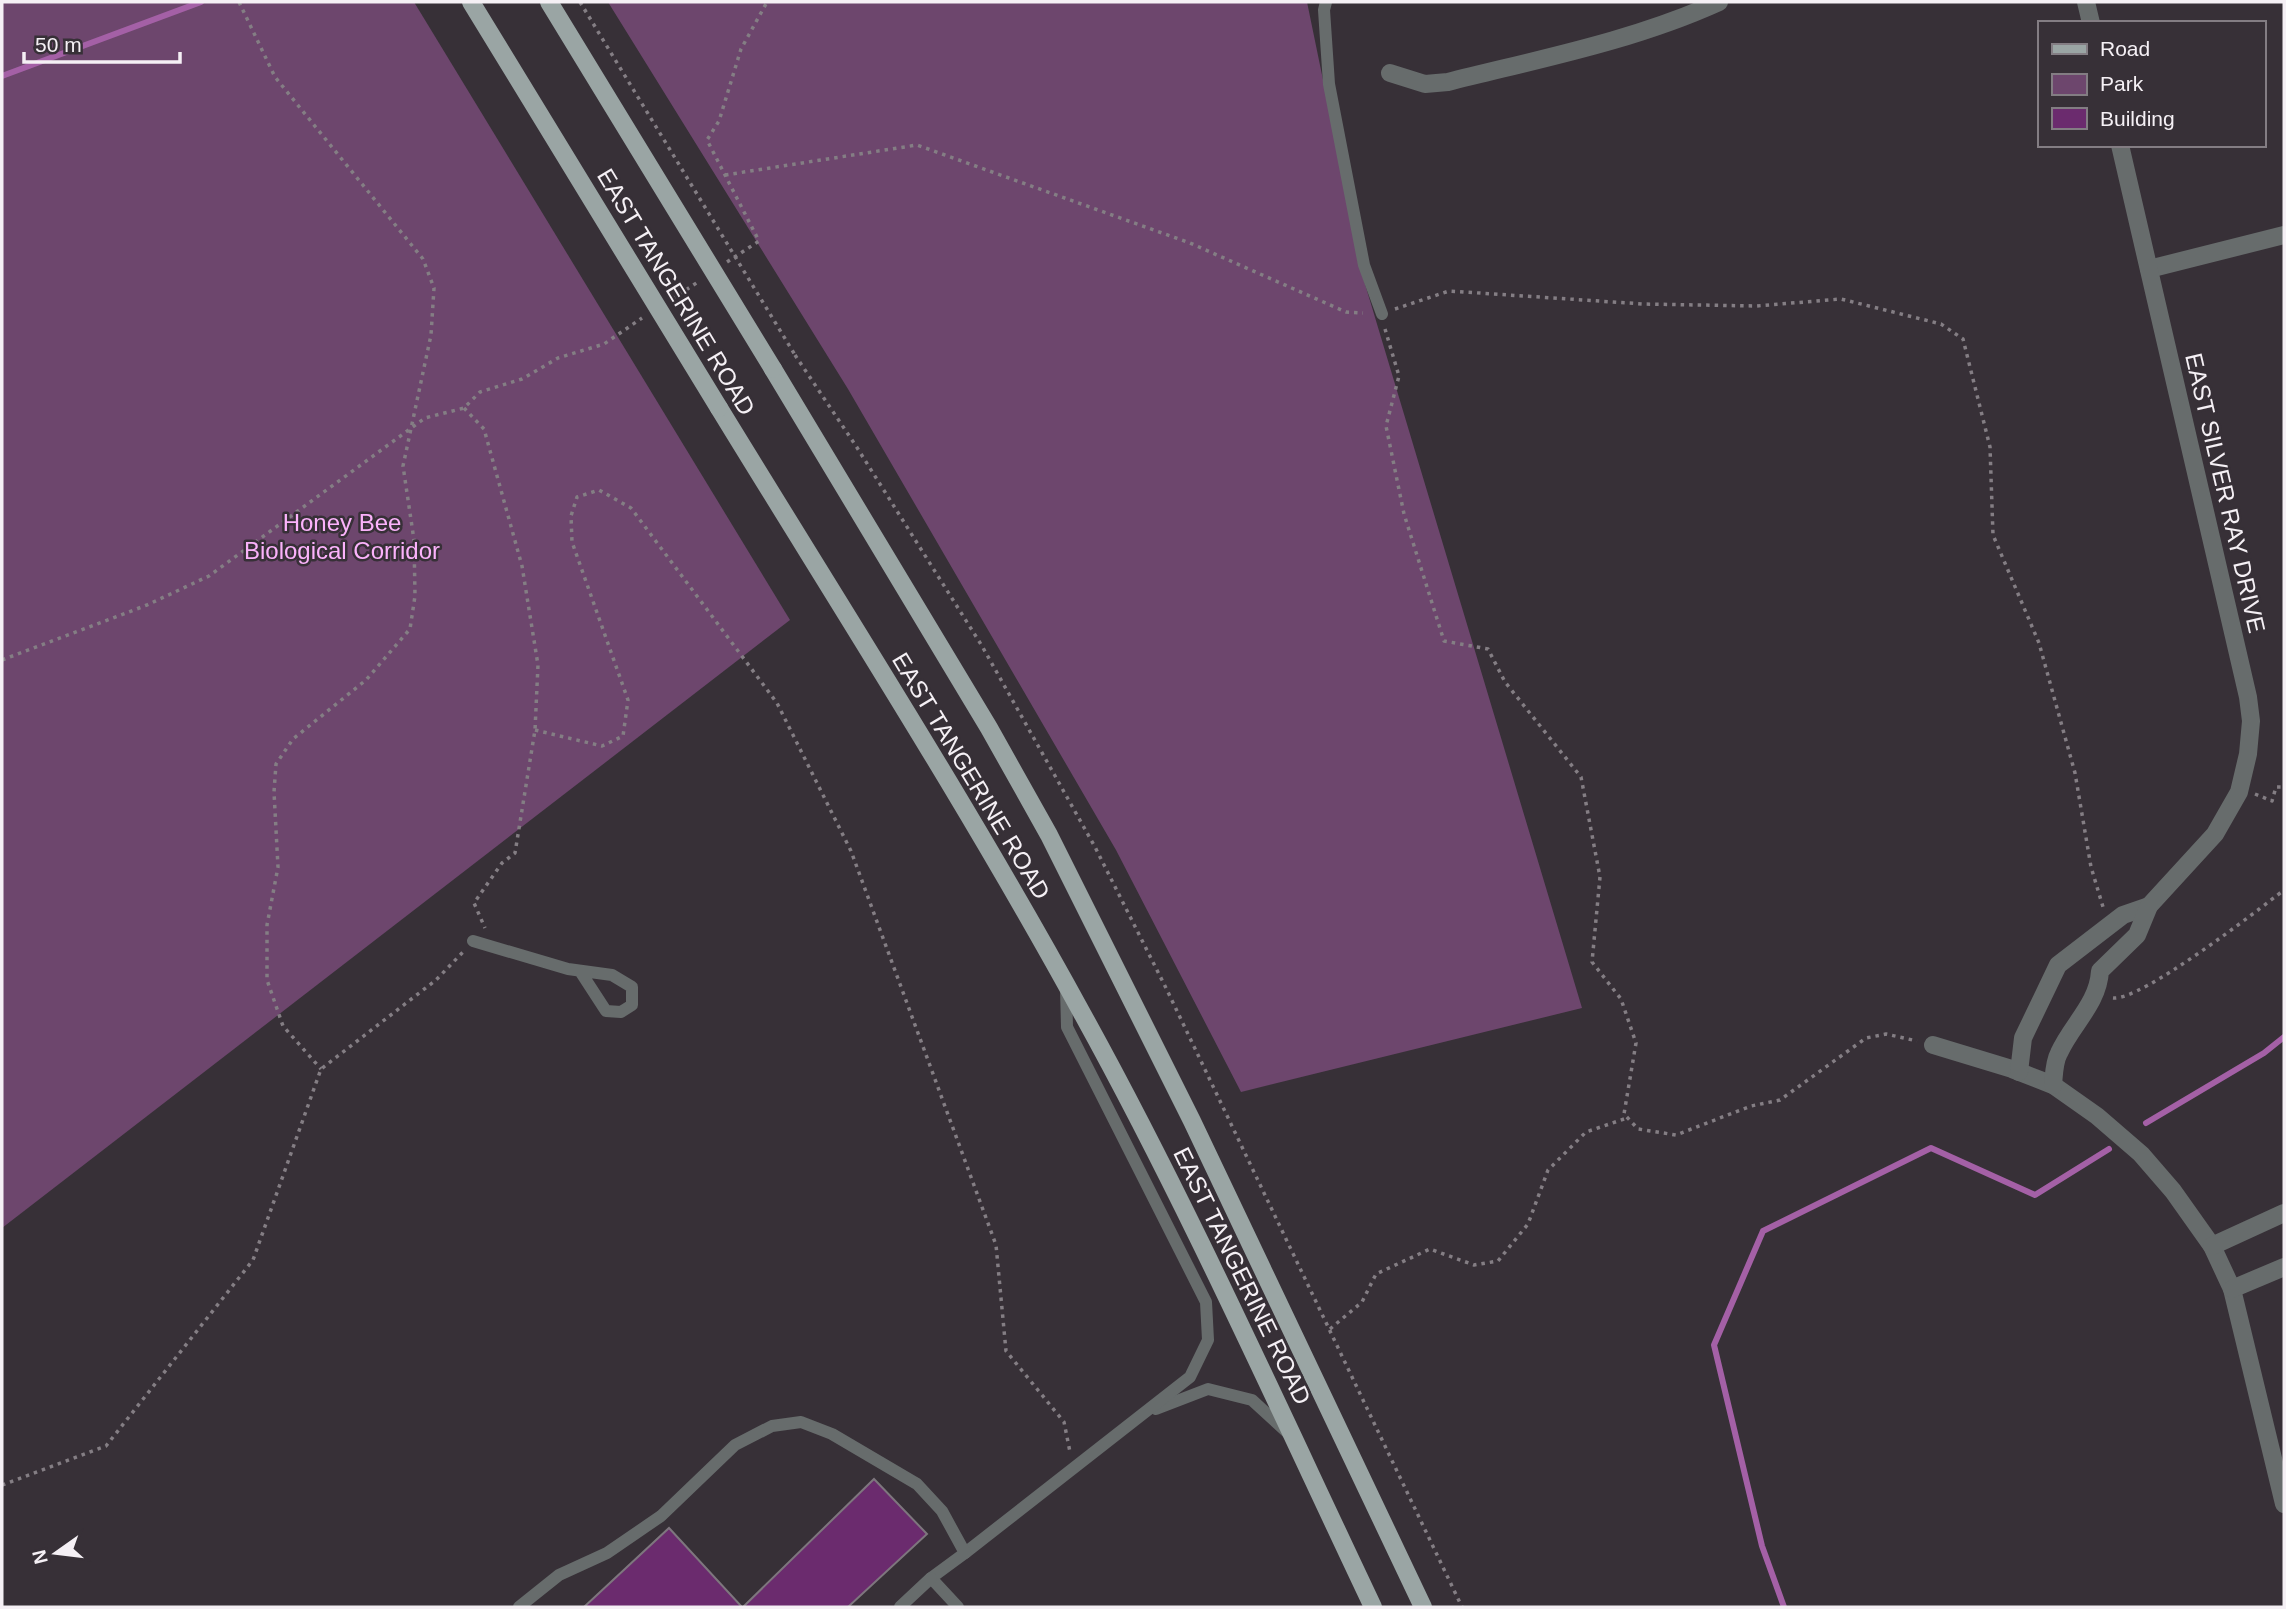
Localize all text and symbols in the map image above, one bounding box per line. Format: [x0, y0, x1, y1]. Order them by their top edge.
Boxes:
scale bar [24, 21, 180, 65]
legend [2038, 21, 2265, 147]
text: 50 m [35, 33, 82, 56]
text: Road [2100, 37, 2150, 60]
text: Park [2100, 72, 2144, 95]
text: Building [2100, 107, 2175, 130]
street label: EAST TANGERINE ROAD [592, 164, 761, 420]
street label: EAST SILVER RAY DRIVE [2180, 350, 2271, 635]
park label: Honey Bee Biological Corridor [244, 509, 440, 564]
street label: EAST TANGERINE ROAD [887, 648, 1056, 904]
street label: EAST TANGERINE ROAD [1168, 1143, 1317, 1409]
north arrow [21, 1518, 91, 1588]
text: N [28, 1548, 52, 1566]

